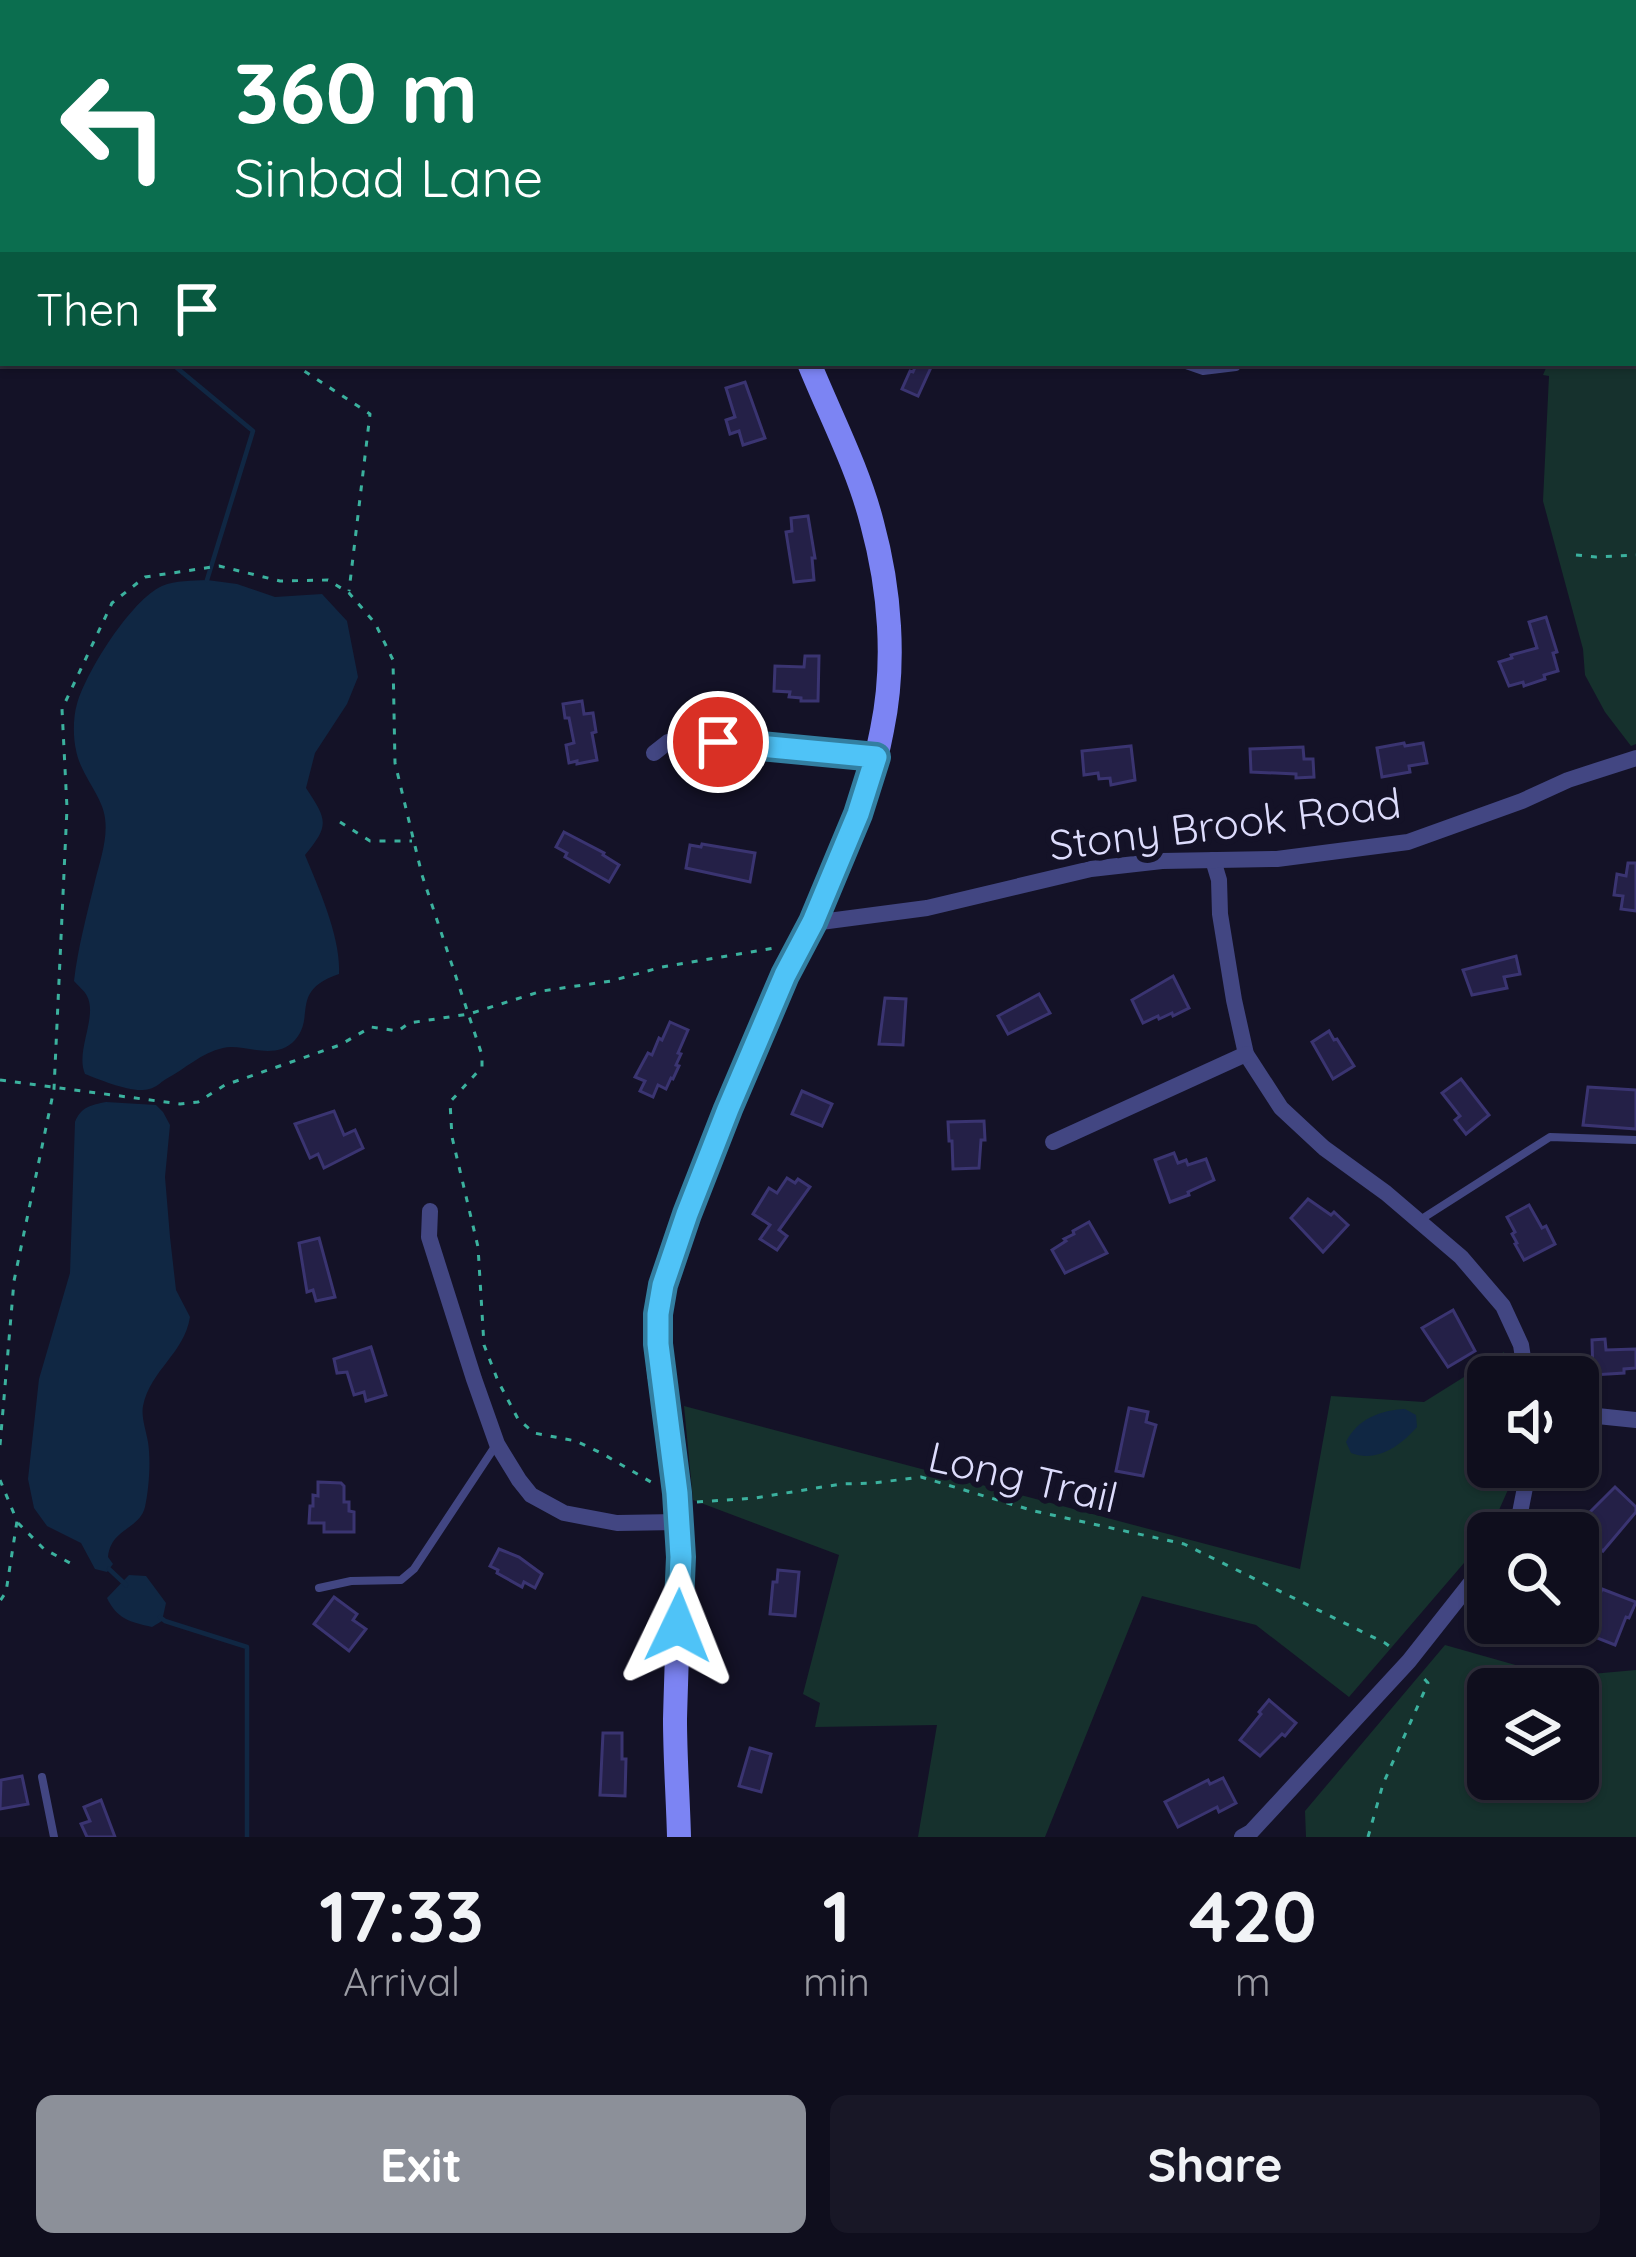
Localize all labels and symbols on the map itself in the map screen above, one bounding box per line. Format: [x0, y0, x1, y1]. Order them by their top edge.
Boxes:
pin [667, 691, 769, 793]
street label: Stony Brook Road [1046, 776, 1404, 871]
street label: Long Trail [923, 1429, 1123, 1524]
position arrow [615, 1563, 741, 1689]

